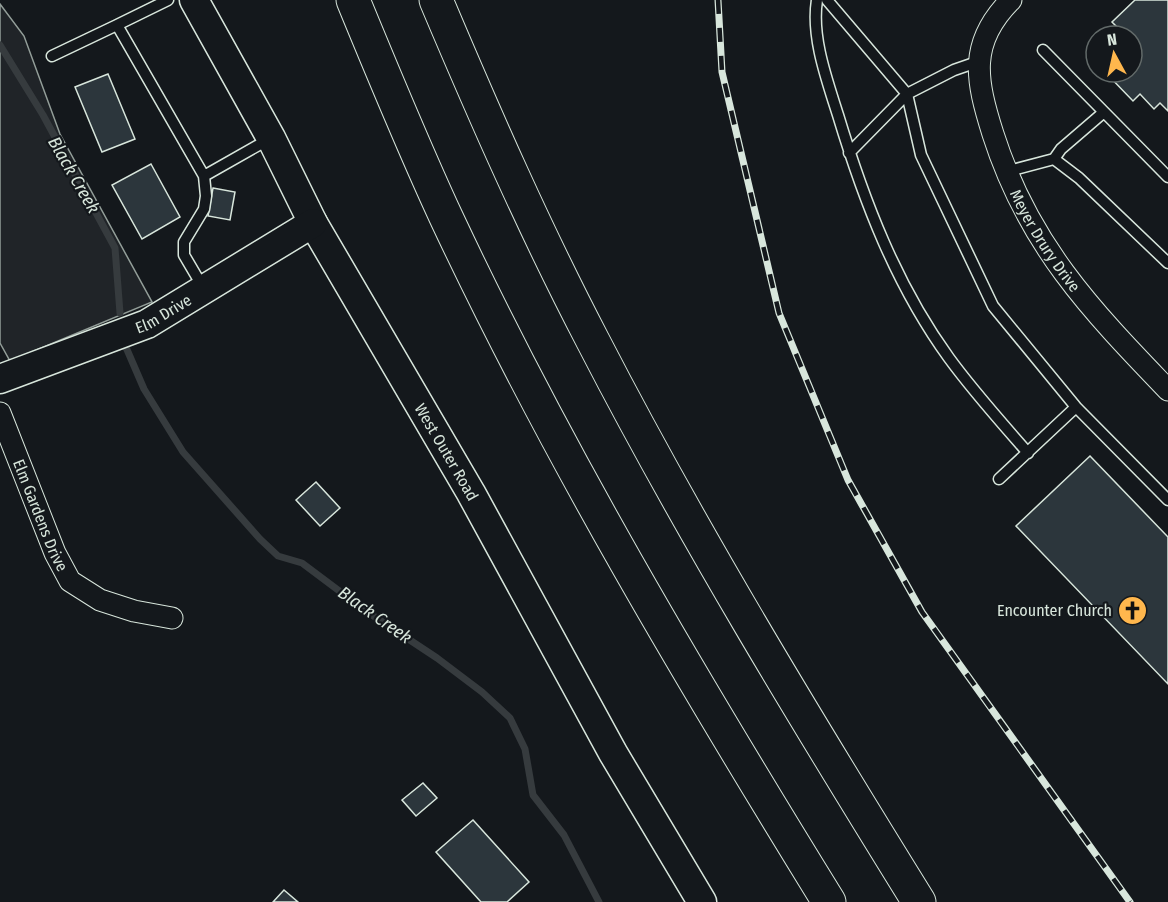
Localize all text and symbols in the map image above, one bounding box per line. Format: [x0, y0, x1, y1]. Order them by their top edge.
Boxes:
north arrow [1084, 24, 1144, 84]
text: N [1106, 30, 1118, 50]
water label: Black Creek [43, 133, 105, 217]
street label: Meyer Drury Drive [1006, 186, 1085, 295]
street label: Elm Drive [133, 290, 195, 337]
street label: West Outer Road [411, 400, 483, 504]
street label: Elm Gardens Drive [10, 456, 73, 575]
water label: Black Creek [334, 582, 416, 648]
church icon: Encounter Church [1117, 594, 1149, 626]
place label: Encounter Church [997, 601, 1112, 620]

